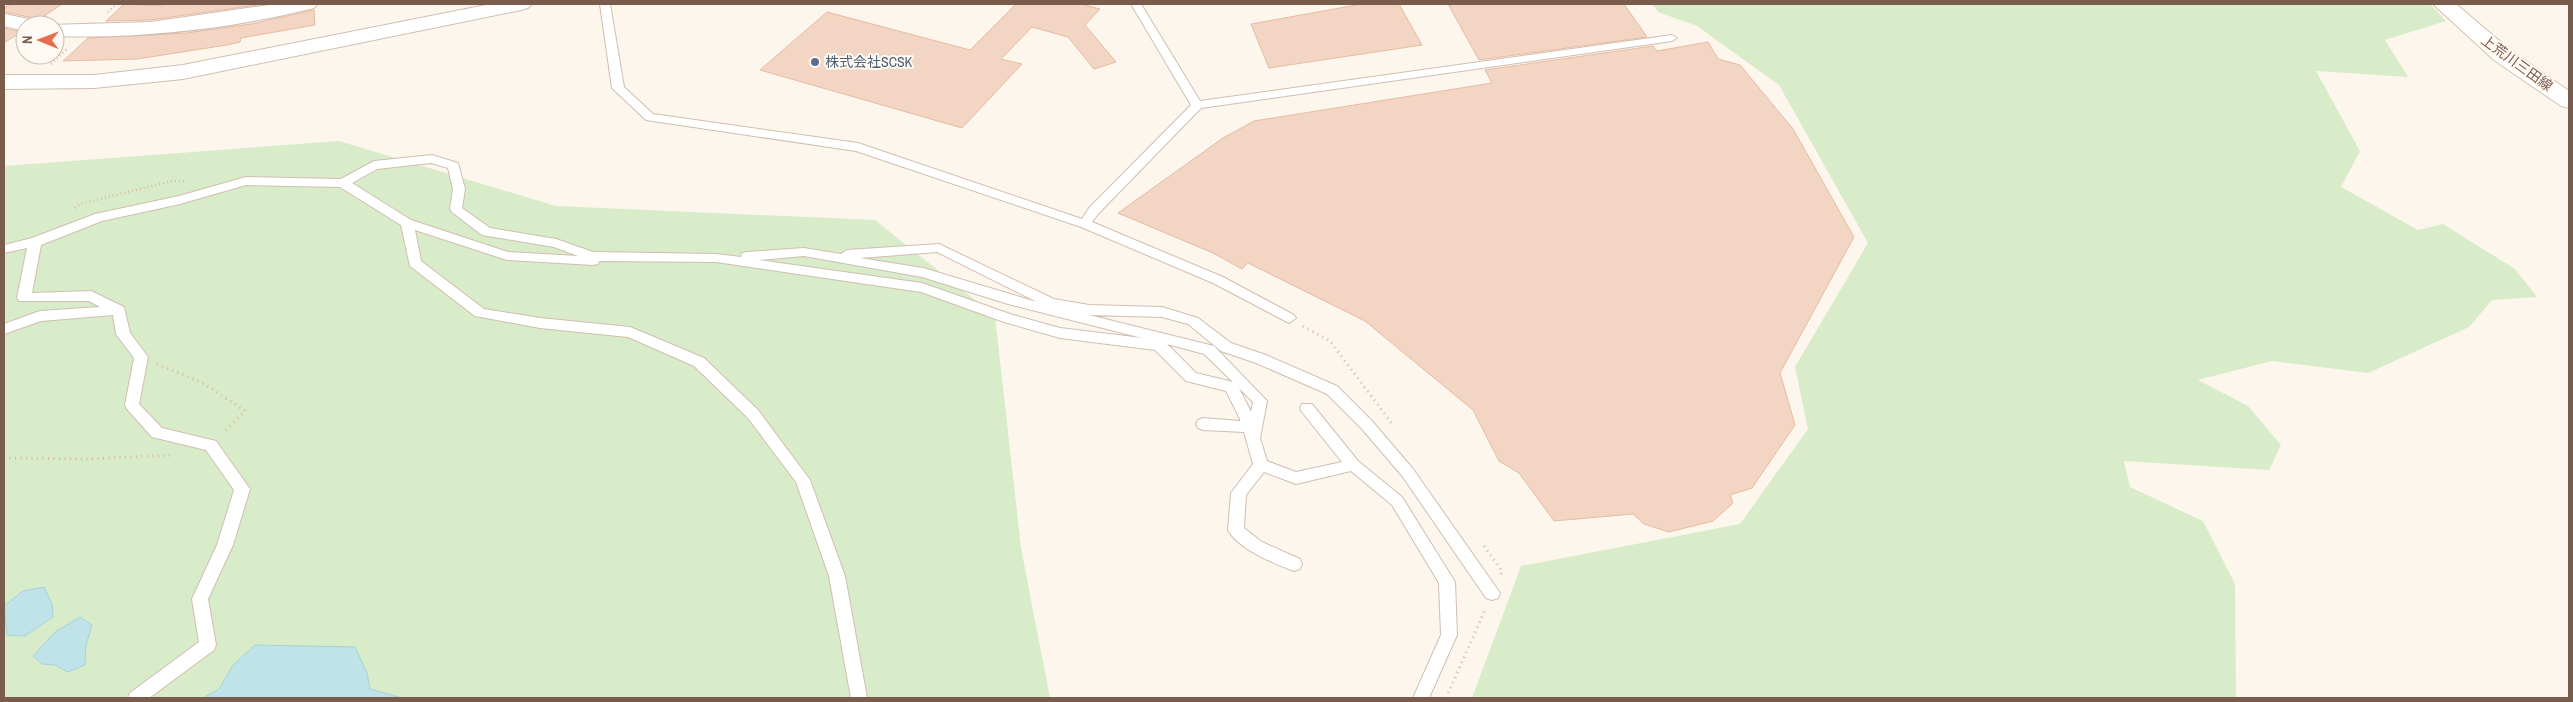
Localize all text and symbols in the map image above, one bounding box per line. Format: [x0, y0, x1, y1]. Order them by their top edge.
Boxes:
north arrow [15, 15, 65, 65]
street label: 上荒川三田線 [2478, 31, 2556, 95]
text: N [18, 35, 36, 44]
place label: 株式会社SCSK [825, 53, 913, 71]
marker: 株式会社SCSK [809, 56, 821, 68]

